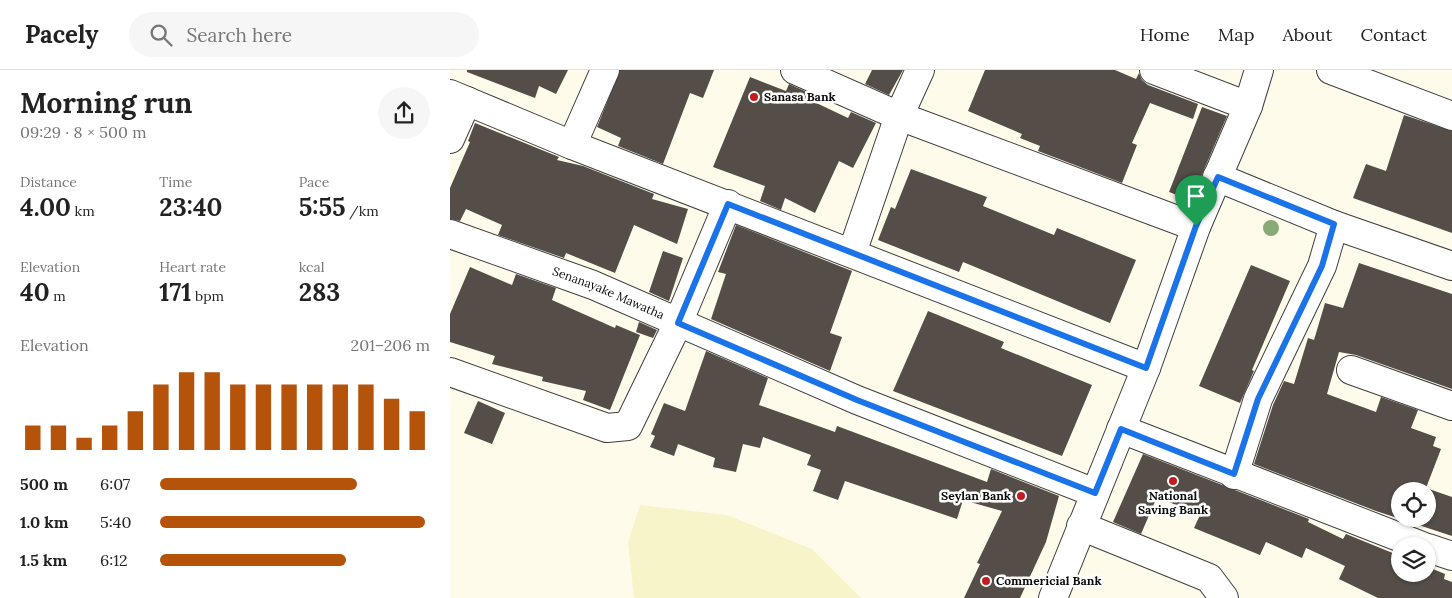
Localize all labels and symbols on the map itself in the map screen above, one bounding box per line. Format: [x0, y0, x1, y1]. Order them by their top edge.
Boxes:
place label: Sanasa Bank [764, 89, 836, 104]
marker: Sanasa Bank [748, 91, 760, 103]
pin [1175, 175, 1217, 226]
street label: Senanayake Mawatha [551, 263, 667, 322]
marker: National Saving Bank [1167, 475, 1179, 487]
place label: Seylan Bank [941, 488, 1011, 503]
place label: National Saving Bank [1138, 488, 1208, 517]
marker: Seylan Bank [1015, 490, 1027, 502]
place label: Commericial Bank [996, 573, 1102, 588]
marker: Commericial Bank [980, 575, 992, 587]

